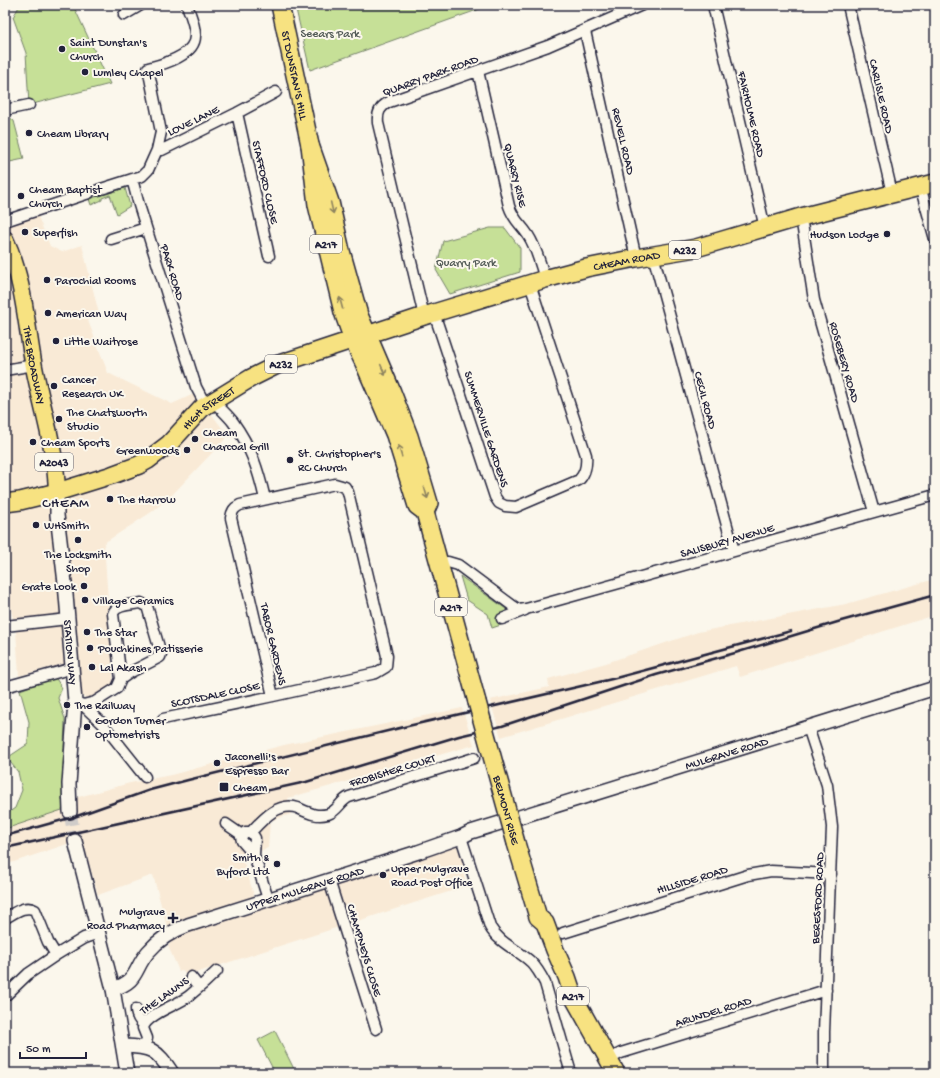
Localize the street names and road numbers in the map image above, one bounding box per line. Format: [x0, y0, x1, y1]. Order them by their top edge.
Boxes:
street label: ST DUNSTAN'S HILL [277, 30, 310, 122]
street label: QUARRY PARK ROAD [381, 53, 481, 101]
street label: CARLISLE ROAD [865, 58, 895, 135]
street label: FAIRHOLME ROAD [733, 69, 767, 159]
street label: LOVE LANE [166, 103, 222, 140]
street label: REVELL ROAD [608, 107, 637, 176]
street label: STAFFORD CLOSE [248, 140, 281, 226]
street label: QUARRY RISE [499, 142, 529, 209]
road number: A217 [310, 235, 342, 253]
road number: A232 [669, 241, 701, 259]
street label: PARK ROAD [156, 242, 186, 302]
street label: CHEAM ROAD [593, 249, 662, 275]
street label: ROSEBERY ROAD [825, 321, 861, 405]
street label: THE BROADWAY [18, 324, 47, 406]
road number: A232 [265, 355, 297, 373]
street label: SUMMERVILLE GARDENS [460, 370, 511, 490]
street label: CECIL ROAD [690, 370, 719, 431]
street label: HIGH STREET [180, 384, 239, 434]
road number: A2043 [35, 453, 73, 471]
street label: SALISBURY AVENUE [679, 522, 776, 562]
road number: A217 [435, 598, 467, 616]
street label: TABOR GARDENS [256, 601, 288, 687]
street label: STATION WAY [59, 619, 79, 686]
street label: SCOTSDALE CLOSE [170, 680, 262, 712]
street label: MULGRAVE ROAD [684, 735, 770, 774]
street label: FROBISHER COURT [347, 752, 439, 792]
street label: BELMONT RISE [488, 773, 521, 847]
street label: BERESFORD ROAD [810, 852, 828, 945]
street label: HILLSIDE ROAD [655, 863, 730, 898]
street label: UPPER MULGRAVE ROAD [245, 865, 366, 915]
street label: CHAMPNEYS CLOSE [342, 903, 384, 999]
street label: THE LAWNS [137, 974, 193, 1019]
road number: A217 [557, 987, 589, 1005]
street label: ARUNDEL ROAD [674, 995, 754, 1031]

